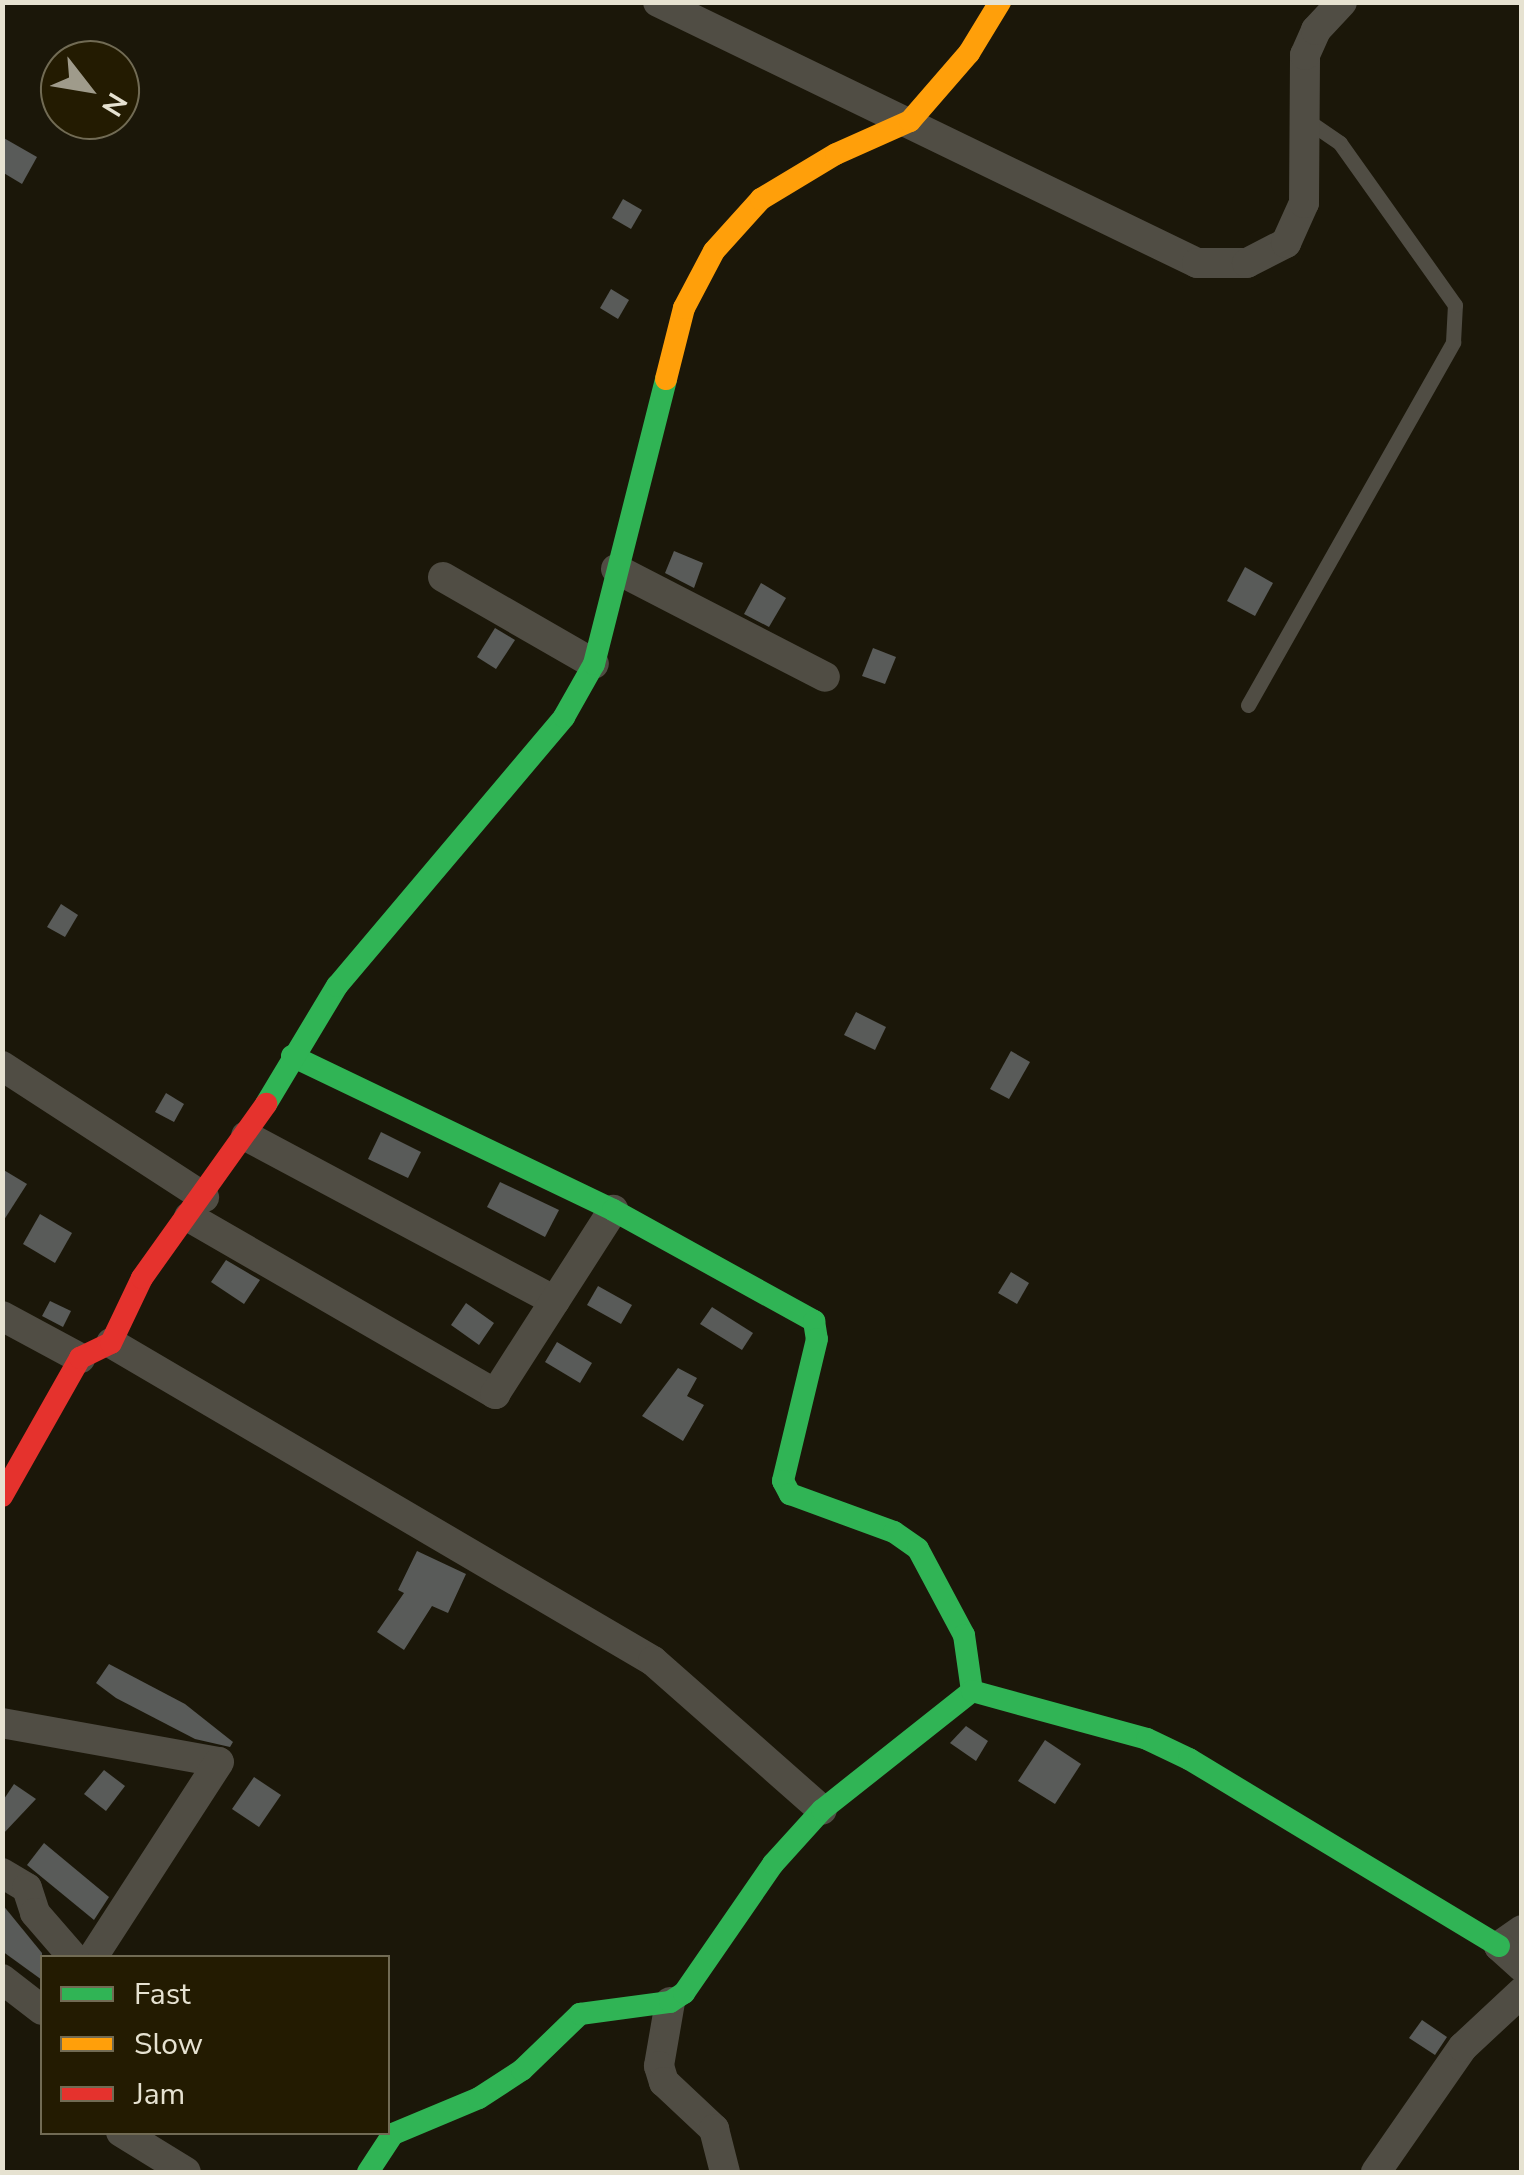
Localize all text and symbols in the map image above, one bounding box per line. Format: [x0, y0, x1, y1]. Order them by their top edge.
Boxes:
north arrow [40, 40, 140, 140]
text: N [92, 86, 136, 123]
legend [40, 1955, 390, 2135]
text: Fast [134, 1974, 191, 2015]
text: Slow [134, 2024, 203, 2065]
text: Jam [134, 2074, 185, 2115]

